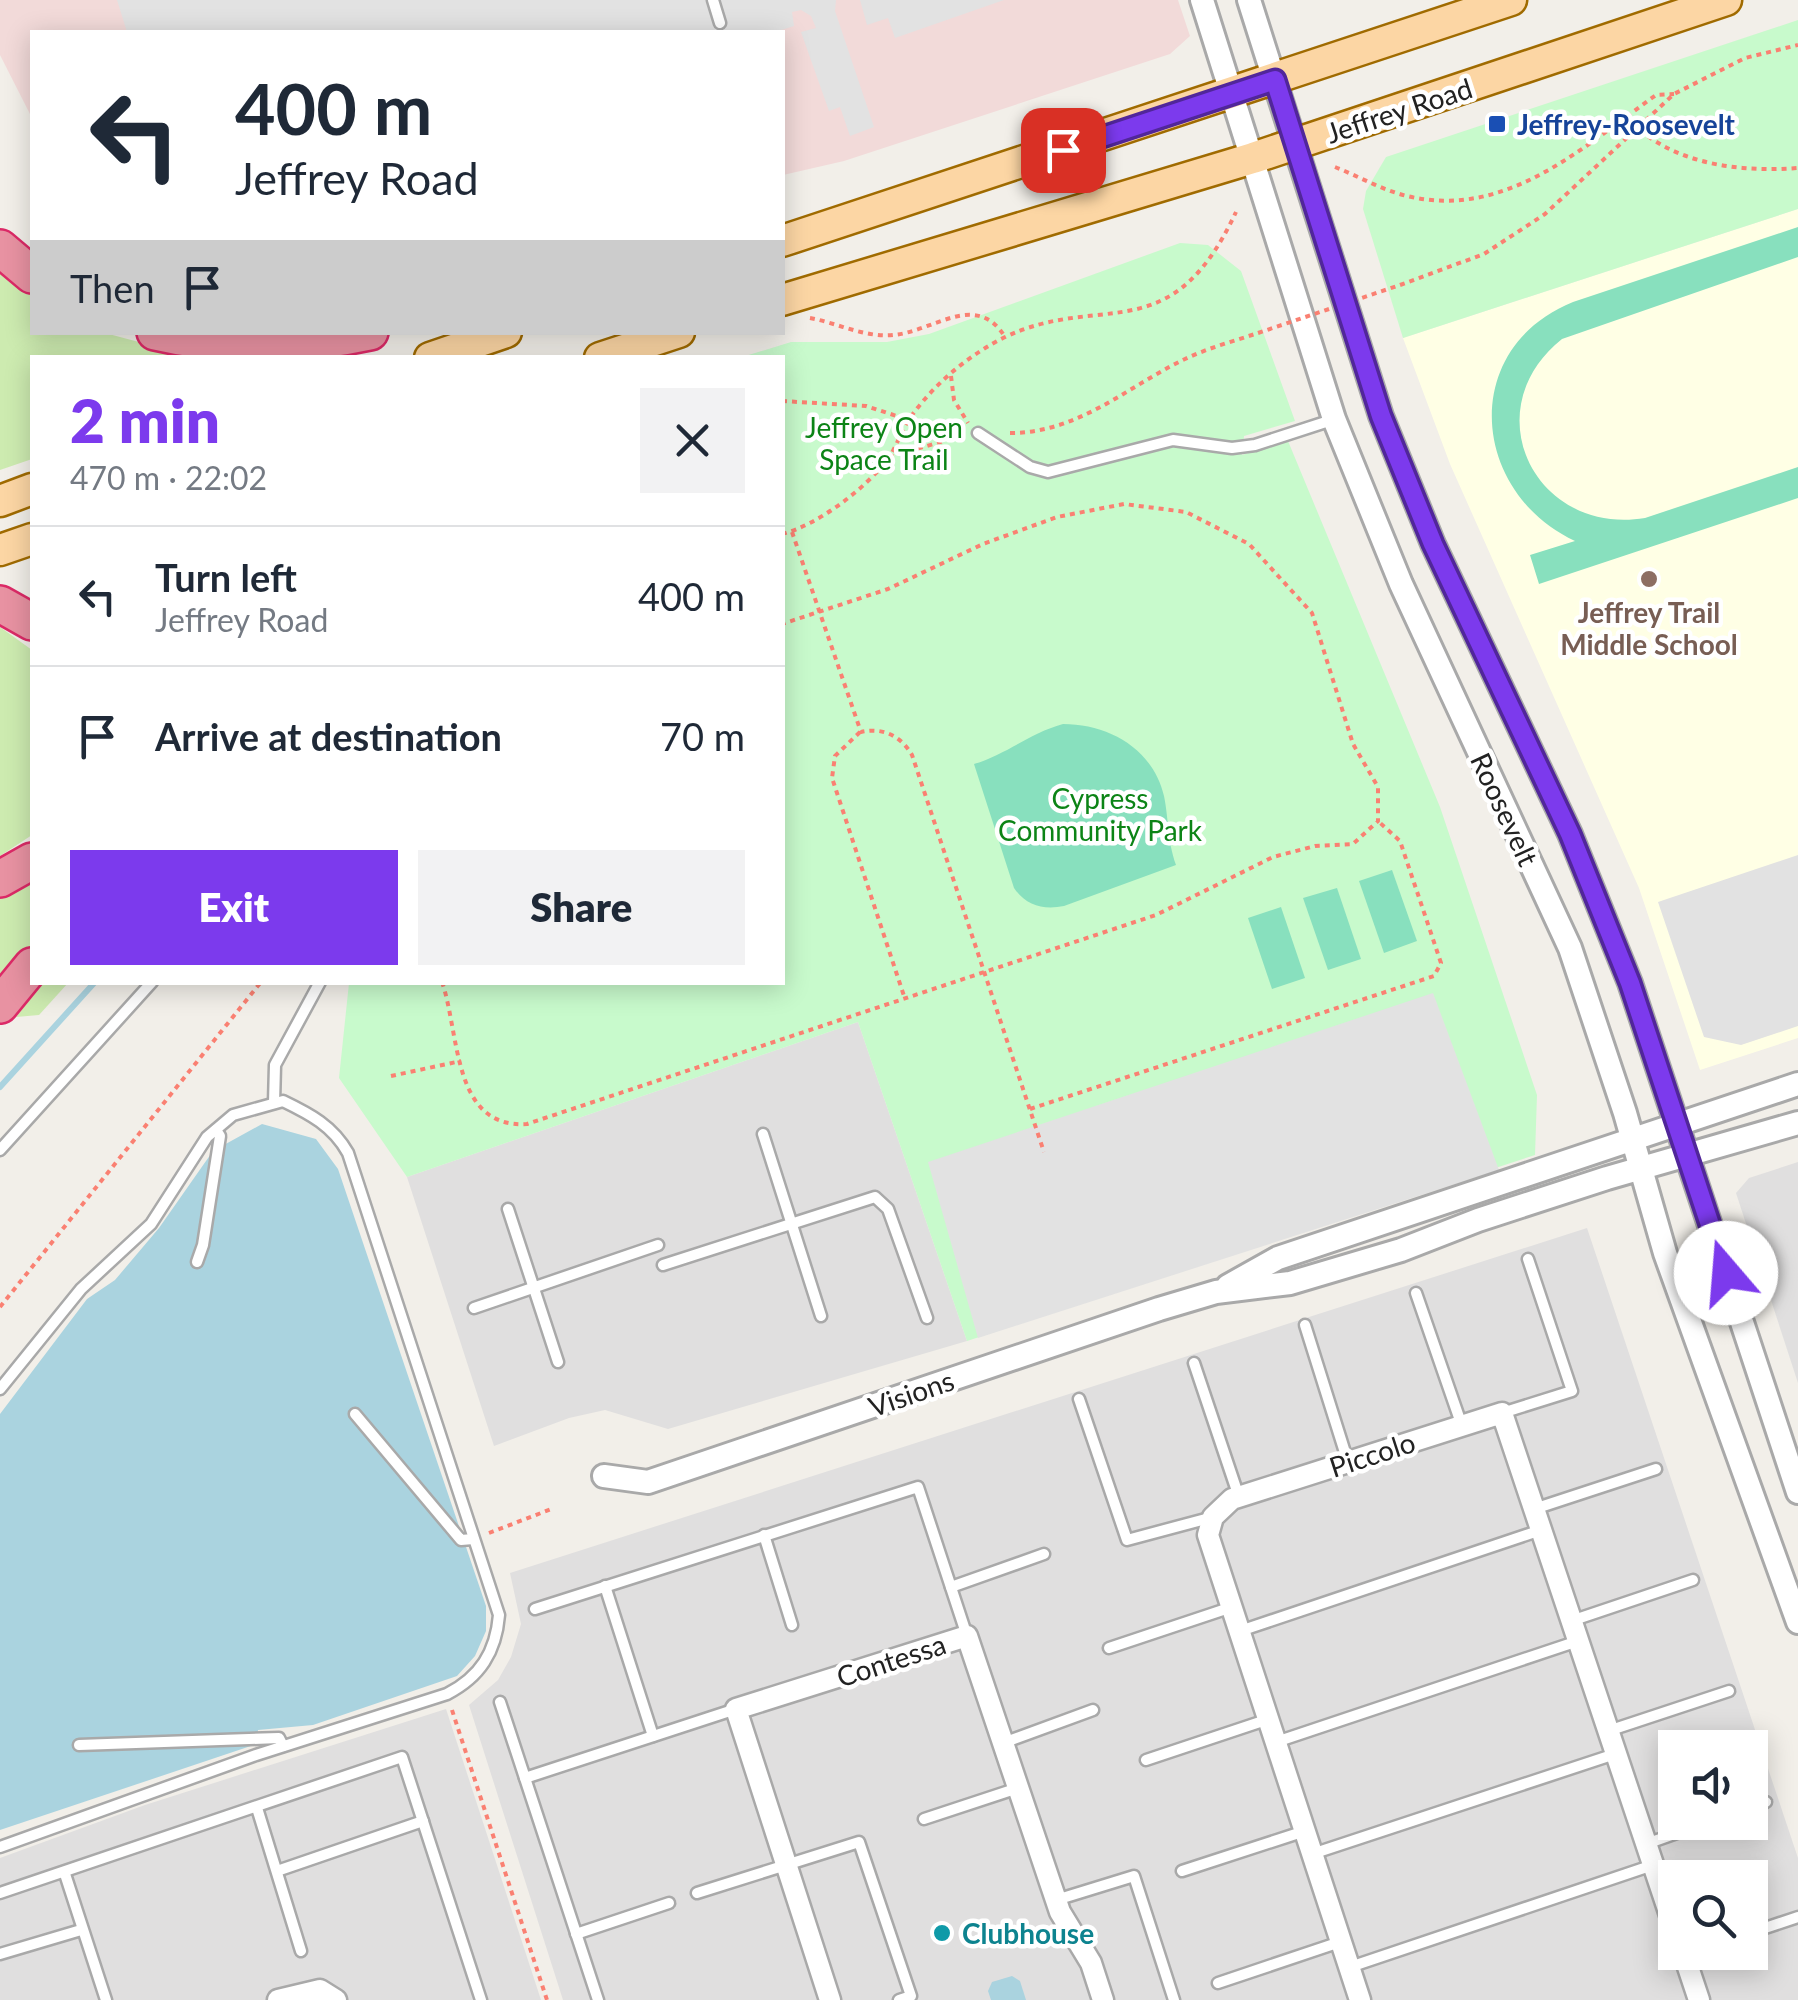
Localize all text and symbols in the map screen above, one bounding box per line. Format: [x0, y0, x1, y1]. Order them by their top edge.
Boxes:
text: 400 m [235, 66, 432, 150]
icon: left [70, 70, 200, 200]
street label: Jeffrey Road [1322, 70, 1476, 150]
place label: Jeffrey-Roosevelt [1517, 107, 1736, 141]
pin [1021, 108, 1106, 193]
marker: Jeffrey-Roosevelt [1486, 113, 1508, 135]
icon: arrive [1036, 123, 1091, 178]
text: Jeffrey Road [235, 151, 479, 205]
icon: arrive [175, 260, 230, 315]
text: Then [70, 265, 155, 311]
text: 2 min [70, 384, 220, 456]
button: close [640, 388, 745, 493]
park label: Jeffrey Open Space Trail [805, 410, 963, 476]
text: 470 m · 22:02 [70, 458, 267, 497]
text: Turn left [155, 554, 297, 600]
marker: Jeffrey Trail Middle School [1638, 568, 1660, 590]
icon: left [70, 569, 125, 624]
text: 400 m [638, 573, 745, 619]
place label: Jeffrey Trail Middle School [1560, 595, 1738, 661]
text: Jeffrey Road [155, 600, 328, 639]
icon: arrive [70, 709, 125, 764]
text: Arrive at destination [155, 713, 502, 759]
text: 70 m [660, 713, 745, 759]
street label: Roosevelt [1464, 747, 1546, 871]
park label: Cypress Community Park [998, 781, 1203, 847]
button: Exit [70, 850, 398, 965]
button: Share [418, 850, 745, 965]
position arrow [1674, 1221, 1778, 1325]
street label: Visions [864, 1363, 958, 1423]
street label: Piccolo [1325, 1424, 1419, 1484]
street label: Contessa [832, 1626, 950, 1694]
map controls [1658, 1730, 1768, 1970]
button: sound [1658, 1730, 1768, 1840]
button: search [1658, 1860, 1768, 1970]
place label: Clubhouse [962, 1916, 1094, 1950]
marker: Clubhouse [931, 1922, 953, 1944]

